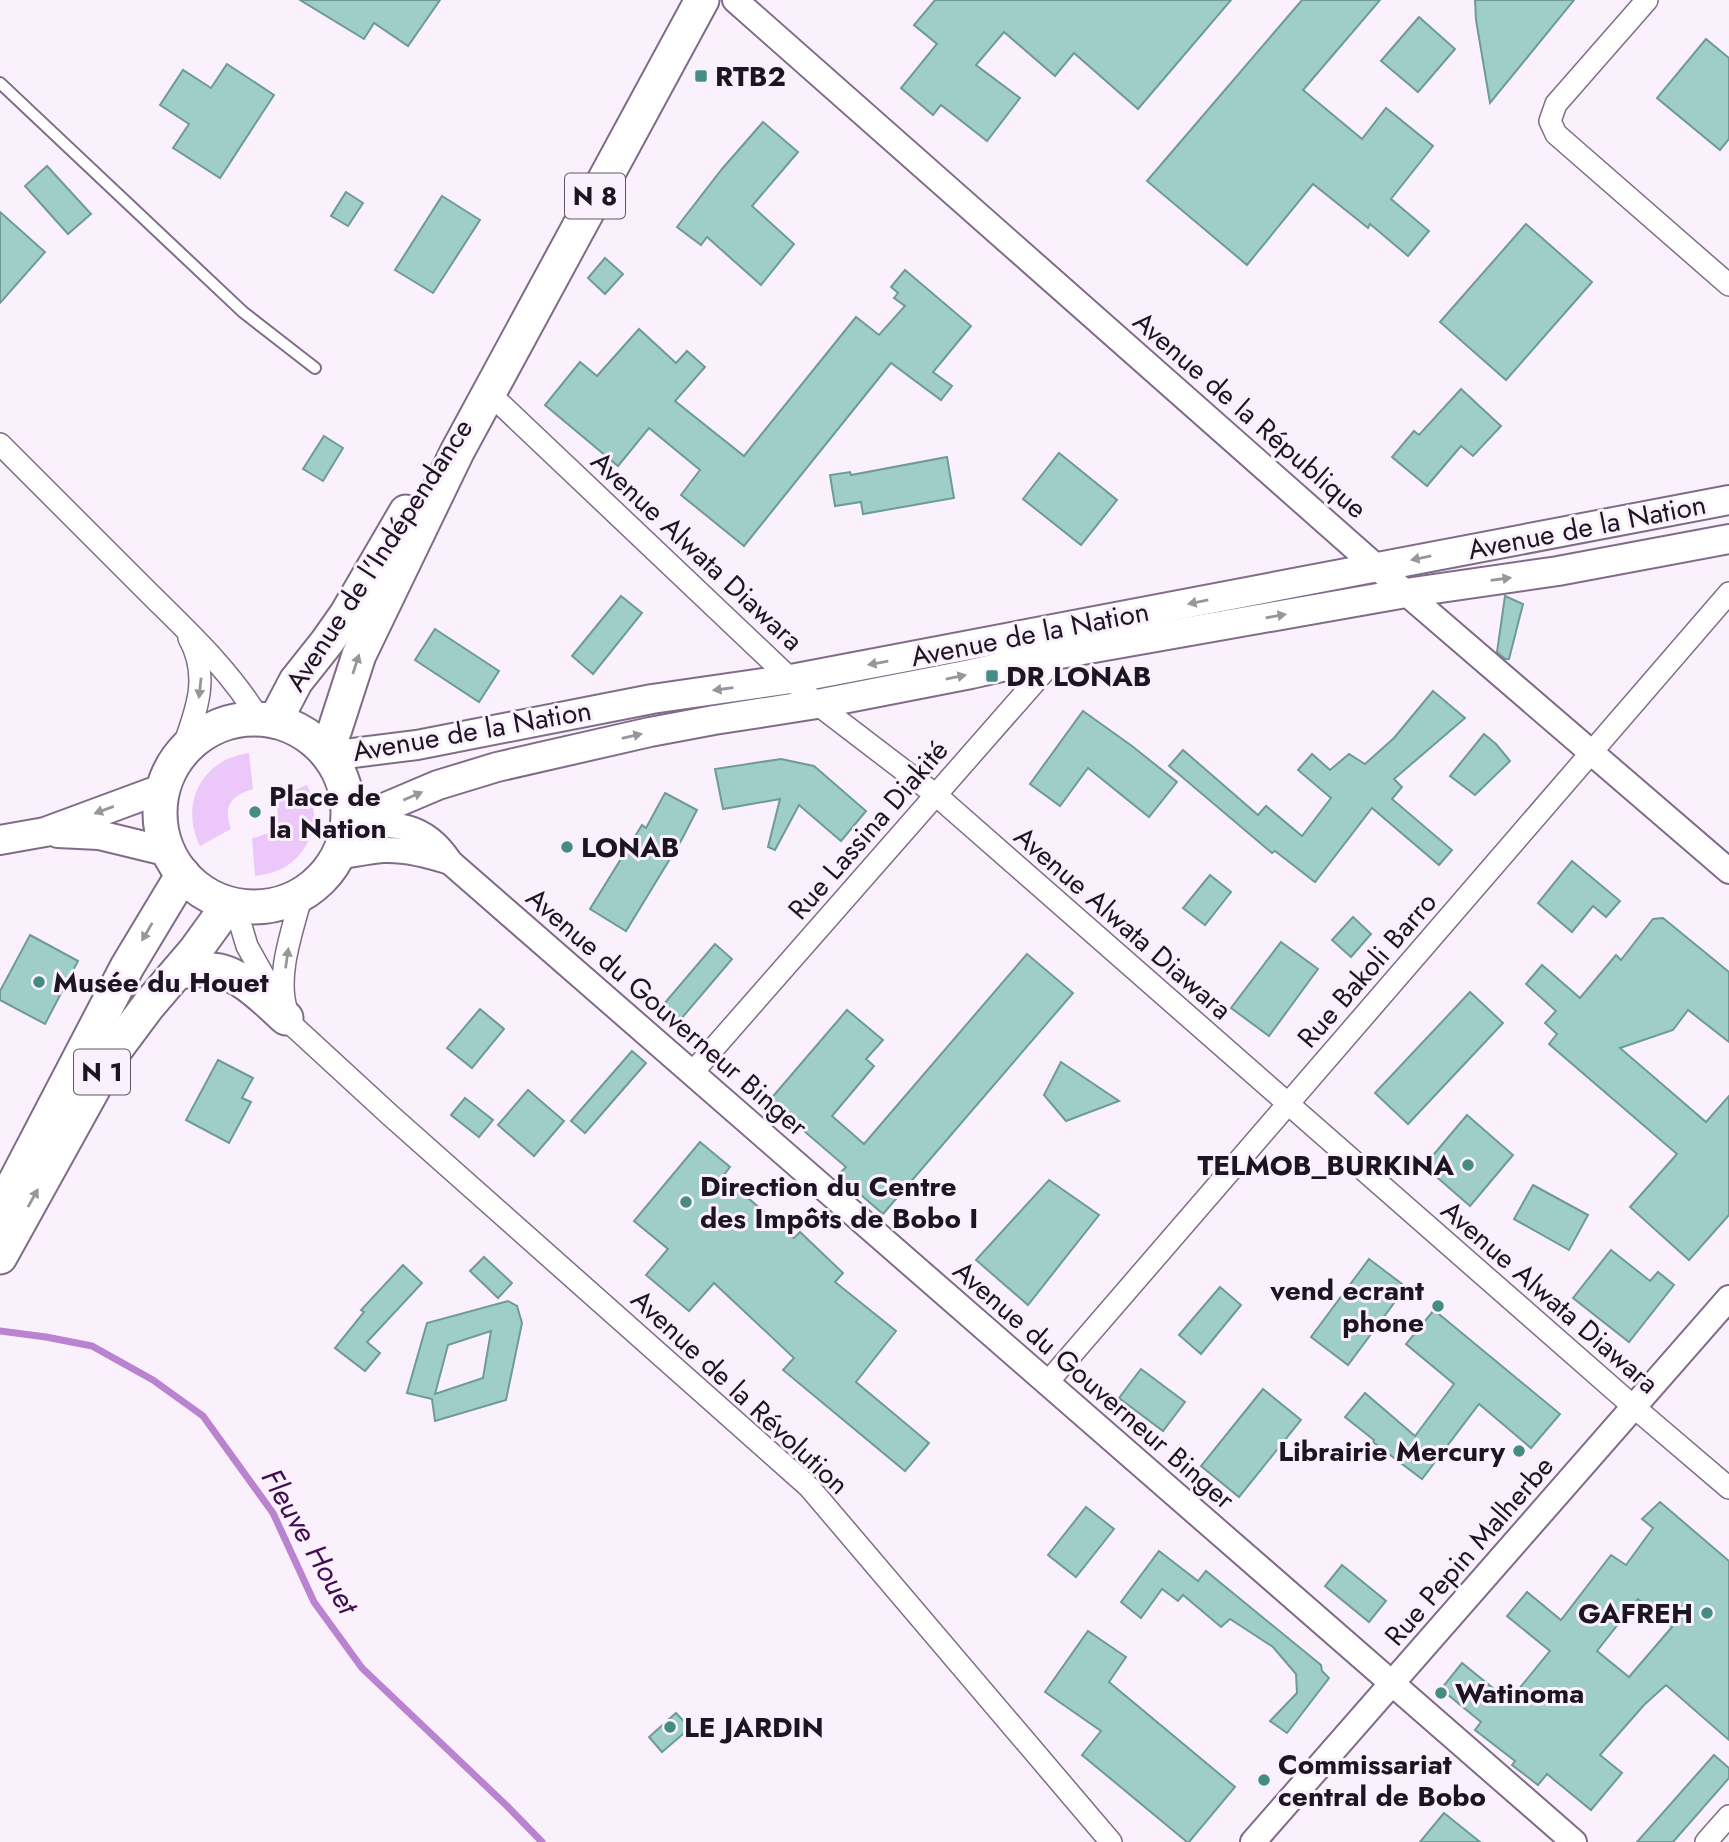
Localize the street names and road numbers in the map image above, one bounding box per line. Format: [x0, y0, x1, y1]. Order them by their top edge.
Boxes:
road number: N 8 [565, 174, 625, 218]
street label: Avenue de la République [1124, 302, 1376, 528]
street label: Avenue de l'Indépendance [275, 411, 483, 699]
street label: Avenue Alwata Diawara [582, 442, 812, 660]
street label: Avenue de la Nation [1464, 484, 1710, 570]
street label: Avenue de la Nation [907, 591, 1153, 677]
street label: Avenue de la Nation [349, 690, 595, 772]
street label: Rue Lassina Diakité [778, 731, 958, 929]
street label: Avenue Alwata Diawara [1005, 817, 1241, 1029]
street label: Avenue du Gouverneur Binger [517, 878, 817, 1146]
street label: Rue Bakoli Barro [1288, 883, 1446, 1057]
road number: N 1 [74, 1050, 130, 1094]
street label: Avenue Alwata Diawara [1432, 1191, 1668, 1403]
street label: Avenue du Gouverneur Binger [944, 1251, 1244, 1519]
street label: Avenue de la Révolution [622, 1280, 858, 1504]
street label: Rue Pepin Malherbe [1375, 1447, 1563, 1655]

